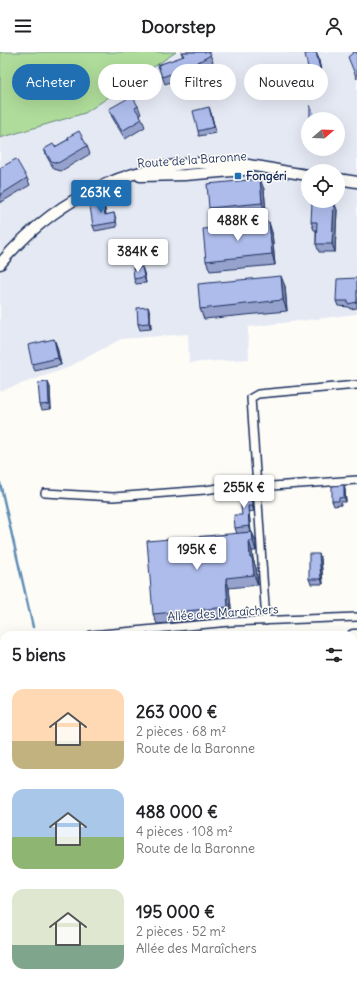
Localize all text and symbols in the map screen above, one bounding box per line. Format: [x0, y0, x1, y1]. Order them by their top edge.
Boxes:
icon: menu [12, 15, 34, 37]
text: Doorstep [141, 15, 216, 38]
icon: person [323, 15, 345, 37]
chip: Acheter [12, 64, 90, 100]
chip: Louer [98, 64, 162, 100]
chip: Filtres [170, 64, 236, 100]
chip: Nouveau [244, 64, 328, 100]
north arrow [301, 112, 345, 156]
map controls [301, 112, 345, 208]
street label: Route de la Baronne [137, 148, 247, 171]
button: locate [301, 164, 345, 208]
place label: Fongéri [246, 168, 287, 184]
marker: Fongéri [233, 171, 243, 181]
pin: 263K € [68, 180, 134, 214]
text: 263K € [80, 184, 122, 201]
pin: 488K € [205, 208, 271, 242]
text: 488K € [217, 212, 259, 229]
pin: 384K € [105, 239, 171, 273]
text: 384K € [117, 243, 159, 260]
pin: 255K € [211, 475, 277, 509]
text: 255K € [223, 479, 265, 496]
pin: 195K € [164, 537, 230, 571]
text: 195K € [177, 541, 217, 558]
street label: Allée des Maraîchers [167, 601, 279, 624]
text: 5 biens [12, 644, 66, 666]
icon: filters [323, 644, 345, 666]
text: 263 000 € [136, 701, 217, 723]
icon: home [44, 705, 92, 753]
text: 2 pièces · 68 m² [136, 723, 226, 740]
text: Route de la Baronne [136, 740, 255, 757]
text: 488 000 € [136, 801, 218, 823]
icon: home [44, 805, 92, 853]
text: 4 pièces · 108 m² [136, 823, 233, 840]
text: Route de la Baronne [136, 840, 255, 857]
text: 195 000 € [136, 901, 215, 923]
icon: home [44, 905, 92, 953]
text: 2 pièces · 52 m² [136, 923, 226, 940]
text: Allée des Maraîchers [136, 940, 257, 957]

